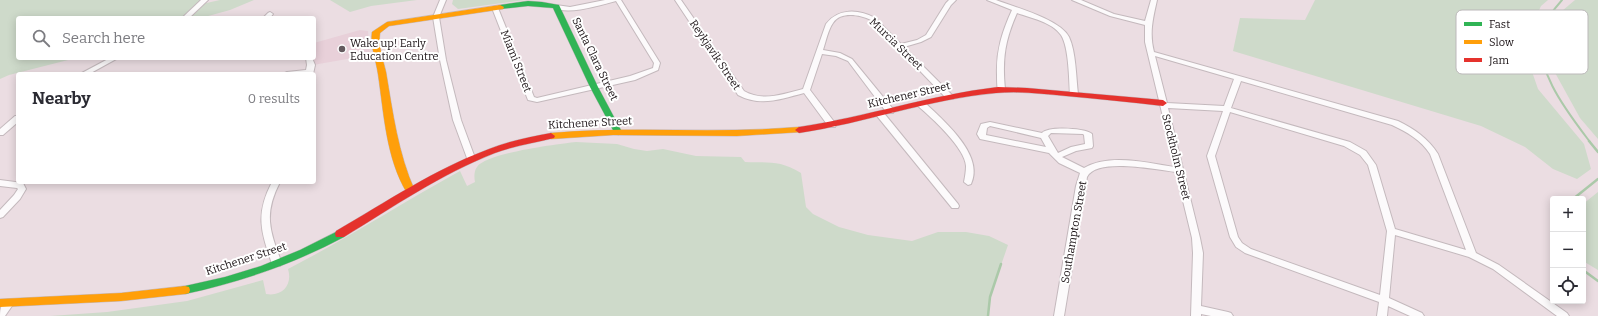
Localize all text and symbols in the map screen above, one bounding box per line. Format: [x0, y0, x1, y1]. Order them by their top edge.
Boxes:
legend [1456, 10, 1588, 74]
street label: Santa Clara Street [569, 15, 621, 103]
street label: Murcia Street [867, 15, 925, 73]
search box [16, 16, 316, 60]
street label: Reykjavik Street [687, 18, 743, 93]
text: Fast [1489, 18, 1510, 31]
icon: search [30, 27, 52, 49]
street label: Miami Street [498, 28, 534, 94]
text: Search here [62, 29, 145, 47]
text: Slow [1489, 36, 1514, 49]
place label: Wake up! Early Education Centre [350, 37, 439, 63]
marker: Wake up! Early Education Centre [337, 44, 347, 54]
text: Jam [1488, 54, 1509, 67]
street label: Kitchener Street [867, 79, 951, 111]
text: Nearby [32, 88, 91, 109]
text: 0 results [248, 91, 300, 106]
street label: Stockholm Street [1159, 113, 1193, 201]
street label: Kitchener Street [548, 114, 632, 132]
street label: Southampton Street [1059, 180, 1089, 284]
map controls [1550, 196, 1586, 304]
button: + [1550, 196, 1586, 232]
button: − [1550, 232, 1586, 268]
street label: Kitchener Street [204, 240, 288, 278]
button: locate [1550, 268, 1586, 304]

